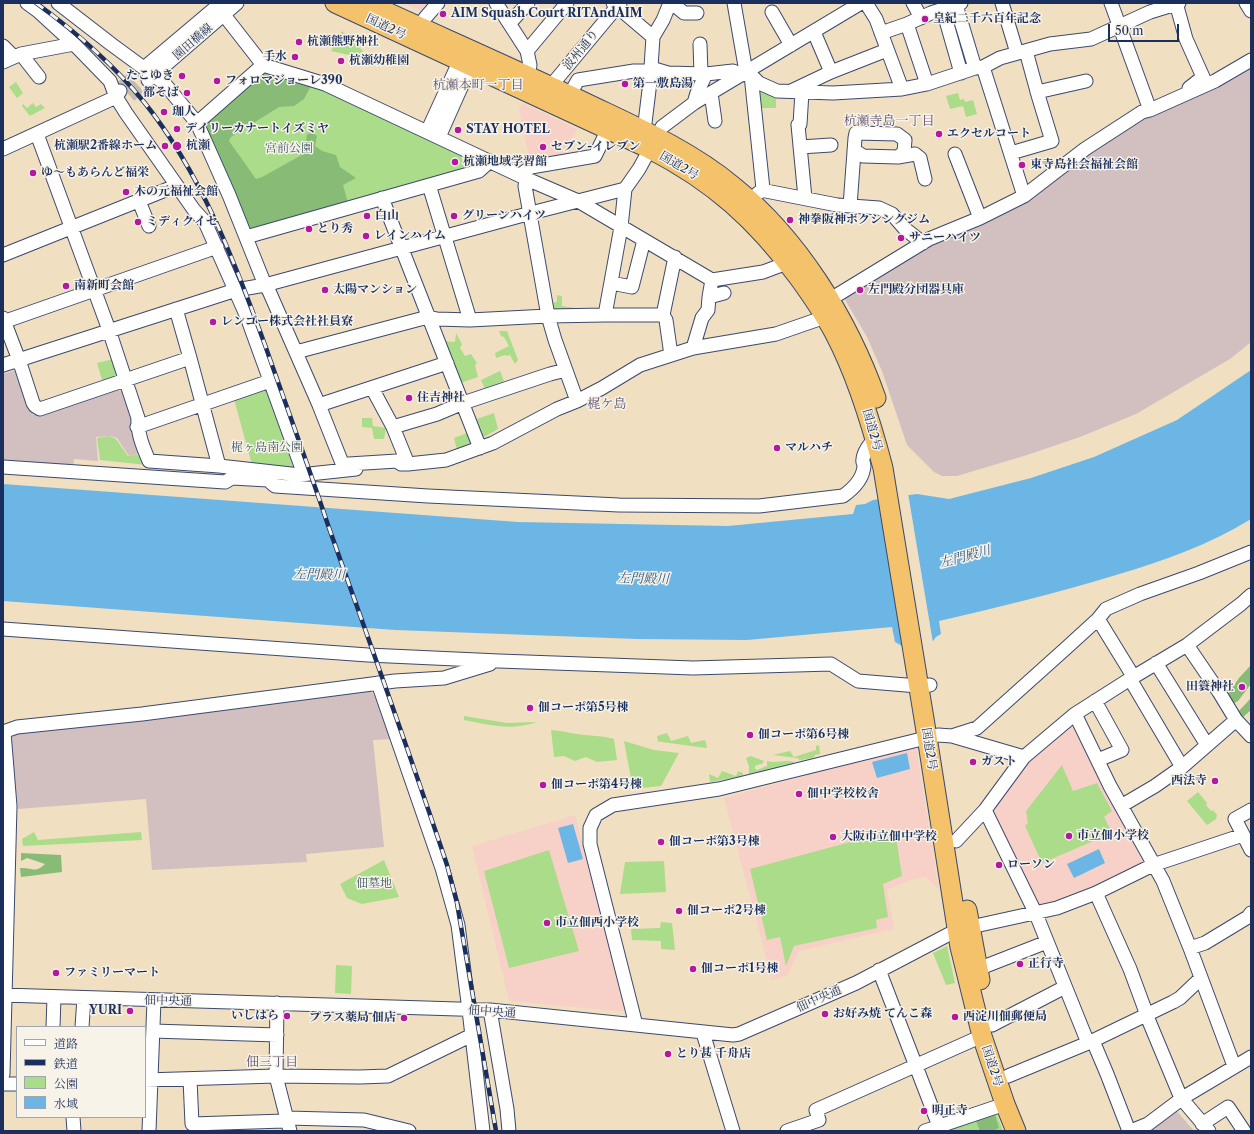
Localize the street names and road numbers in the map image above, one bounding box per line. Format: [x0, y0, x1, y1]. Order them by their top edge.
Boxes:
street label: 国道2号 [364, 11, 408, 43]
street label: 園田橋線 [170, 21, 216, 63]
street label: 波州通り [560, 27, 602, 73]
street label: 国道2号 [657, 149, 701, 183]
street label: 国道2号 [859, 407, 885, 453]
street label: 国道2号 [919, 727, 939, 771]
street label: 佃中央通 [794, 983, 844, 1015]
street label: 佃中央通 [144, 993, 192, 1009]
street label: 佃中央通 [468, 1003, 516, 1021]
street label: 国道2号 [979, 1043, 1005, 1089]

